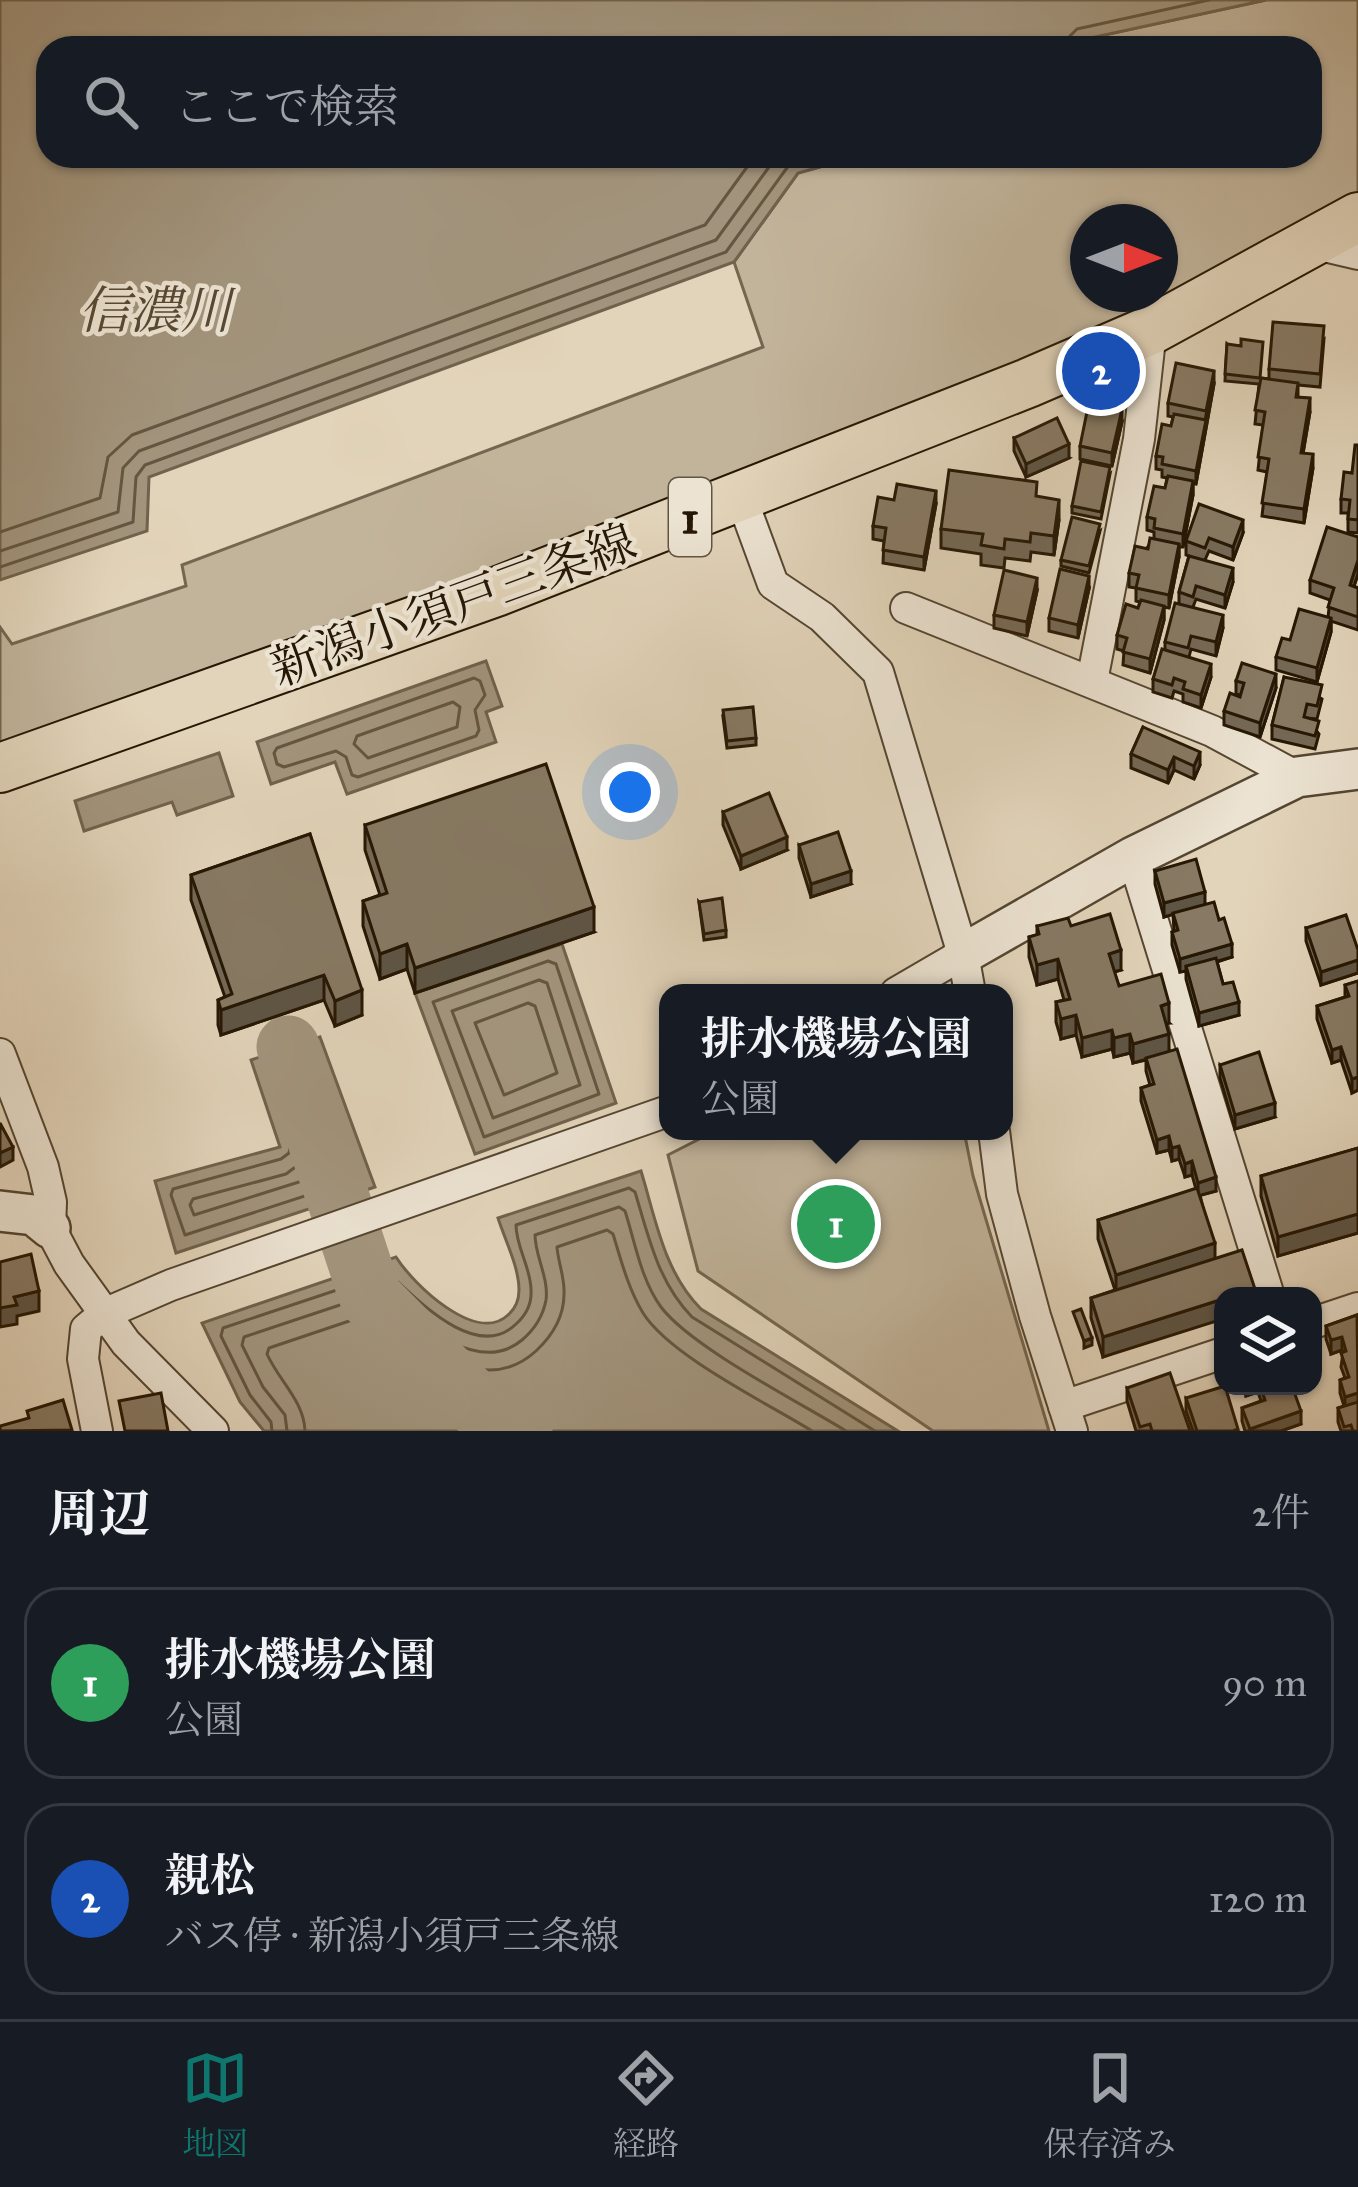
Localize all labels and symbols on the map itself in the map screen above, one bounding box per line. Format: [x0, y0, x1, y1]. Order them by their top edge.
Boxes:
north arrow [1070, 204, 1178, 312]
water label: 信濃川 [78, 280, 236, 342]
pin: 2 [1062, 326, 1140, 416]
road number: 1 [669, 478, 711, 556]
street label: 新潟小須戸三条線 [262, 512, 644, 698]
your location [600, 762, 660, 822]
pin: 1 [797, 1179, 875, 1269]

